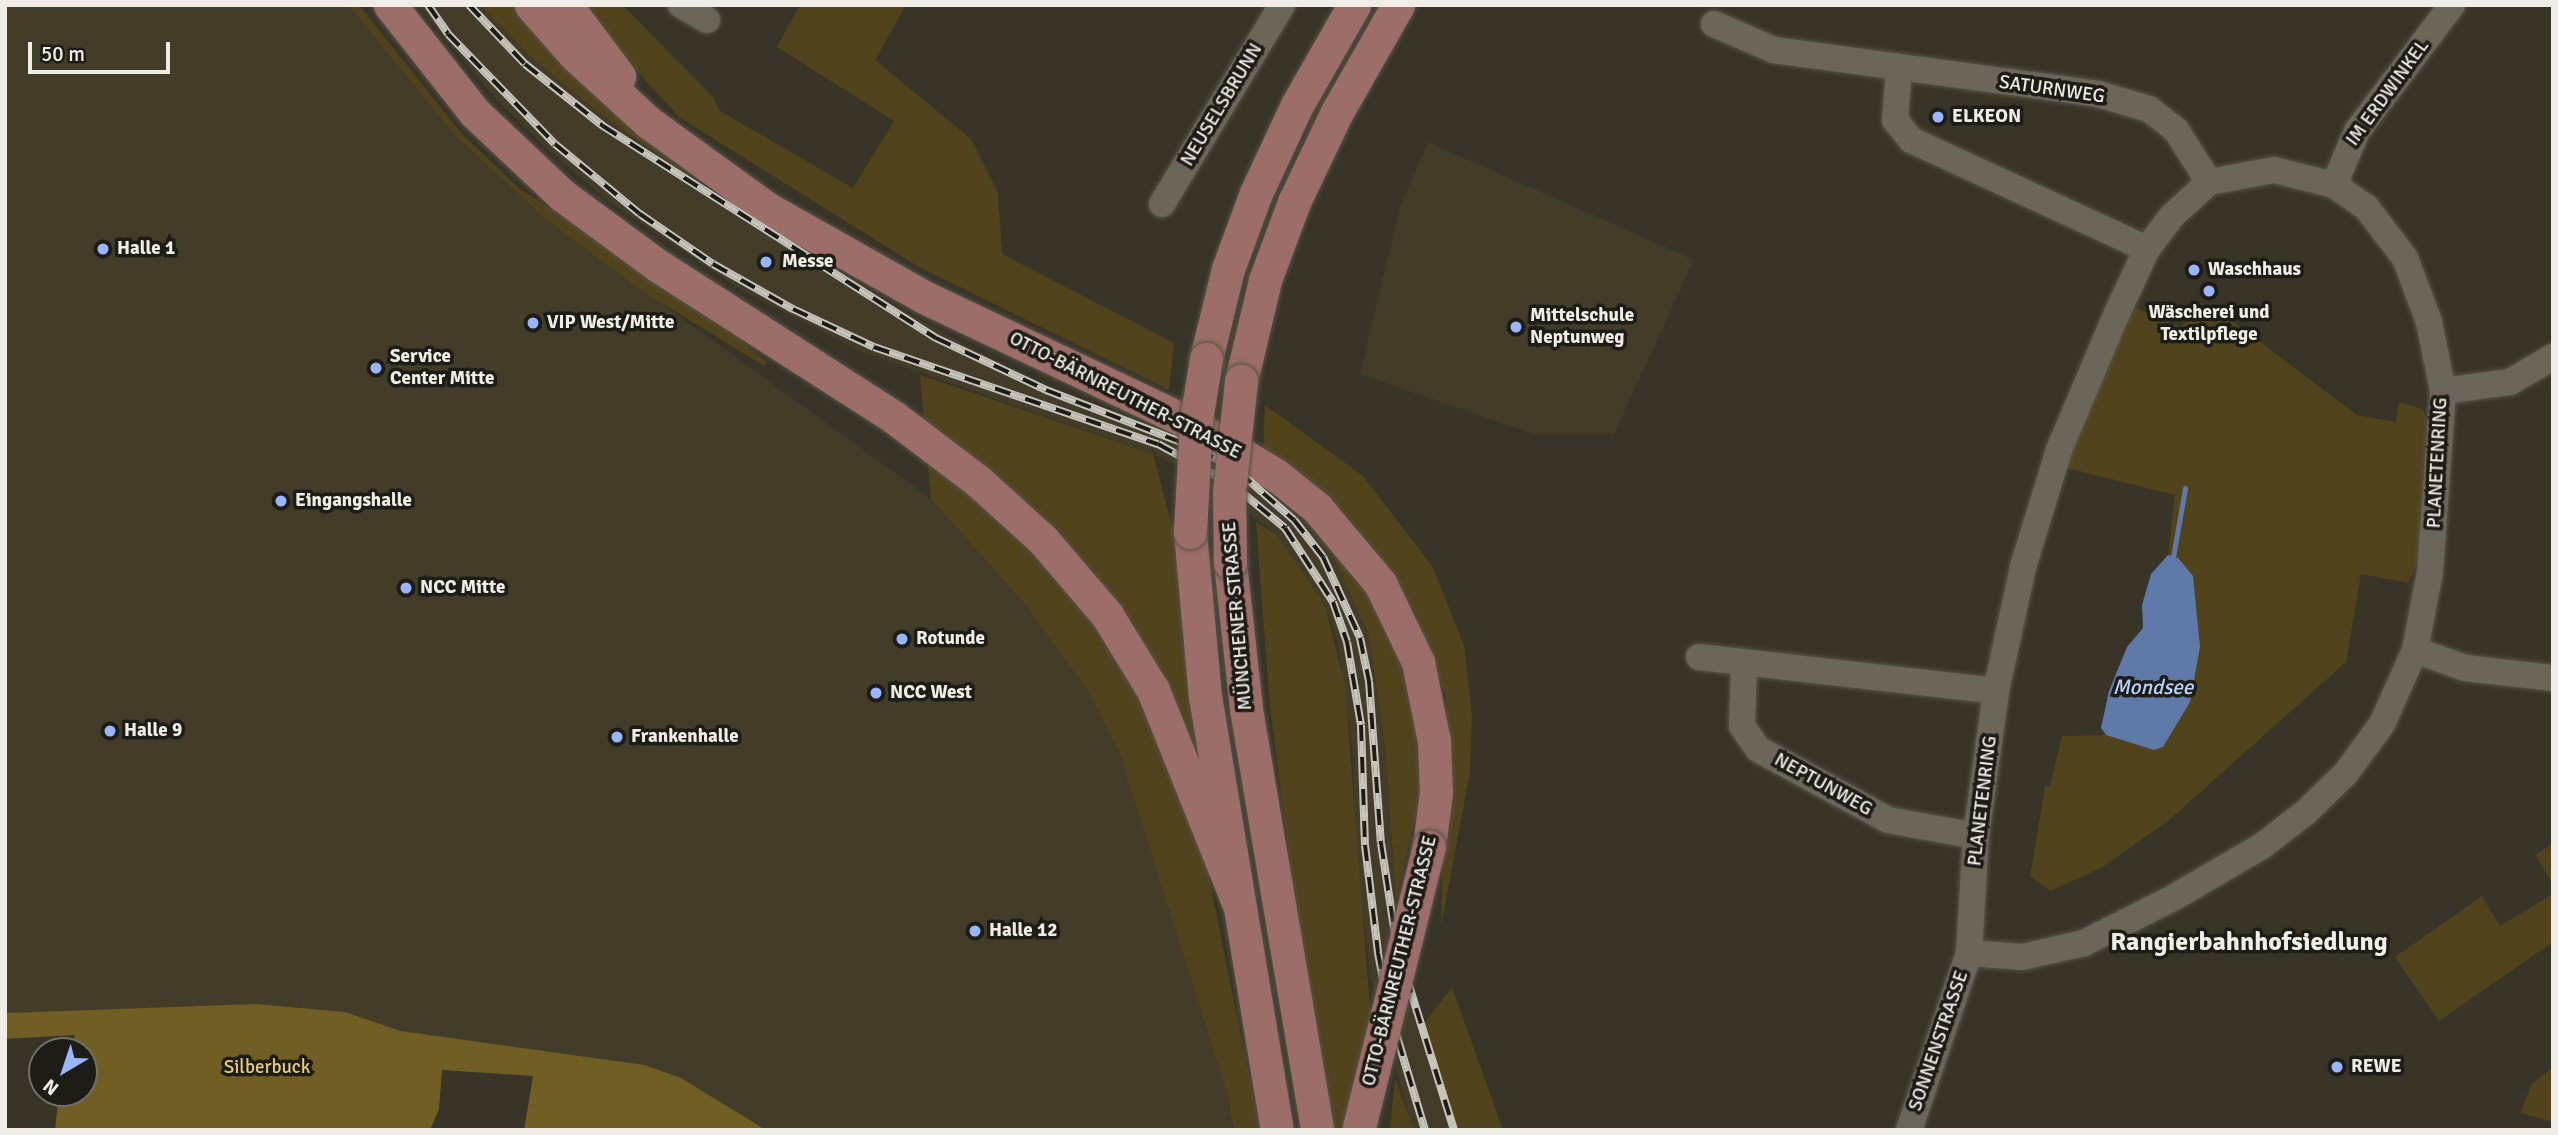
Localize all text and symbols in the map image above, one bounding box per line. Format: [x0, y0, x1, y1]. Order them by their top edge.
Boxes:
scale bar [32, 28, 173, 72]
street label: IM ERDWINKEL [2342, 35, 2434, 151]
street label: NEUSELSBRUNN [1176, 39, 1268, 171]
text: 50 m [41, 41, 85, 67]
street label: SATURNWEG [1998, 71, 2106, 109]
place label: ELKEON [1952, 106, 2021, 128]
marker: ELKEON [1930, 109, 1946, 125]
place label: Halle 1 [117, 238, 175, 260]
marker: Halle 1 [95, 241, 111, 257]
place label: Messe [782, 251, 834, 273]
marker: Messe [756, 252, 776, 272]
place label: Waschhaus [2208, 259, 2301, 281]
marker: Waschhaus [2186, 262, 2202, 278]
marker: Wäscherei und Textilpflege [2201, 283, 2217, 299]
place label: Wäscherei und Textilpflege [2148, 302, 2270, 346]
place label: Mittelschule Neptunweg [1530, 305, 1634, 349]
place label: VIP West/Mitte [547, 312, 675, 334]
marker: VIP West/Mitte [525, 315, 541, 331]
marker: Mittelschule Neptunweg [1508, 319, 1524, 335]
street label: OTTO-BÄRNREUTHER-STRASSE [1005, 327, 1245, 465]
place label: Service Center Mitte [390, 346, 494, 390]
marker: Service Center Mitte [368, 360, 384, 376]
street label: PLANETENRING [2423, 397, 2453, 529]
place label: Eingangshalle [295, 490, 412, 512]
marker: Eingangshalle [273, 493, 289, 509]
street label: MÜNCHENER STRASSE [1218, 521, 1258, 711]
place label: NCC Mitte [420, 577, 505, 599]
marker: NCC Mitte [398, 580, 414, 596]
place label: Rotunde [916, 628, 985, 650]
marker: Rotunde [894, 631, 910, 647]
water label: Mondsee [2113, 674, 2193, 700]
place label: NCC West [890, 682, 972, 704]
marker: NCC West [868, 685, 884, 701]
place label: Halle 9 [124, 720, 182, 742]
marker: Halle 9 [102, 723, 118, 739]
place label: Frankenhalle [631, 726, 739, 748]
marker: Frankenhalle [609, 729, 625, 745]
street label: PLANETENRING [1964, 735, 2002, 867]
street label: NEPTUNWEG [1770, 749, 1876, 821]
street label: OTTO-BÄRNREUTHER-STRASSE [1358, 833, 1442, 1089]
place label: Halle 12 [989, 920, 1057, 942]
marker: Halle 12 [967, 923, 983, 939]
district label: Rangierbahnhofsiedlung [2110, 927, 2388, 959]
street label: SONNENSTRASSE [1904, 968, 1974, 1114]
north arrow [28, 1037, 98, 1107]
place label: REWE [2351, 1056, 2402, 1078]
park label: Silberbuck [224, 1057, 310, 1079]
marker: REWE [2329, 1059, 2345, 1075]
text: N [38, 1073, 64, 1100]

